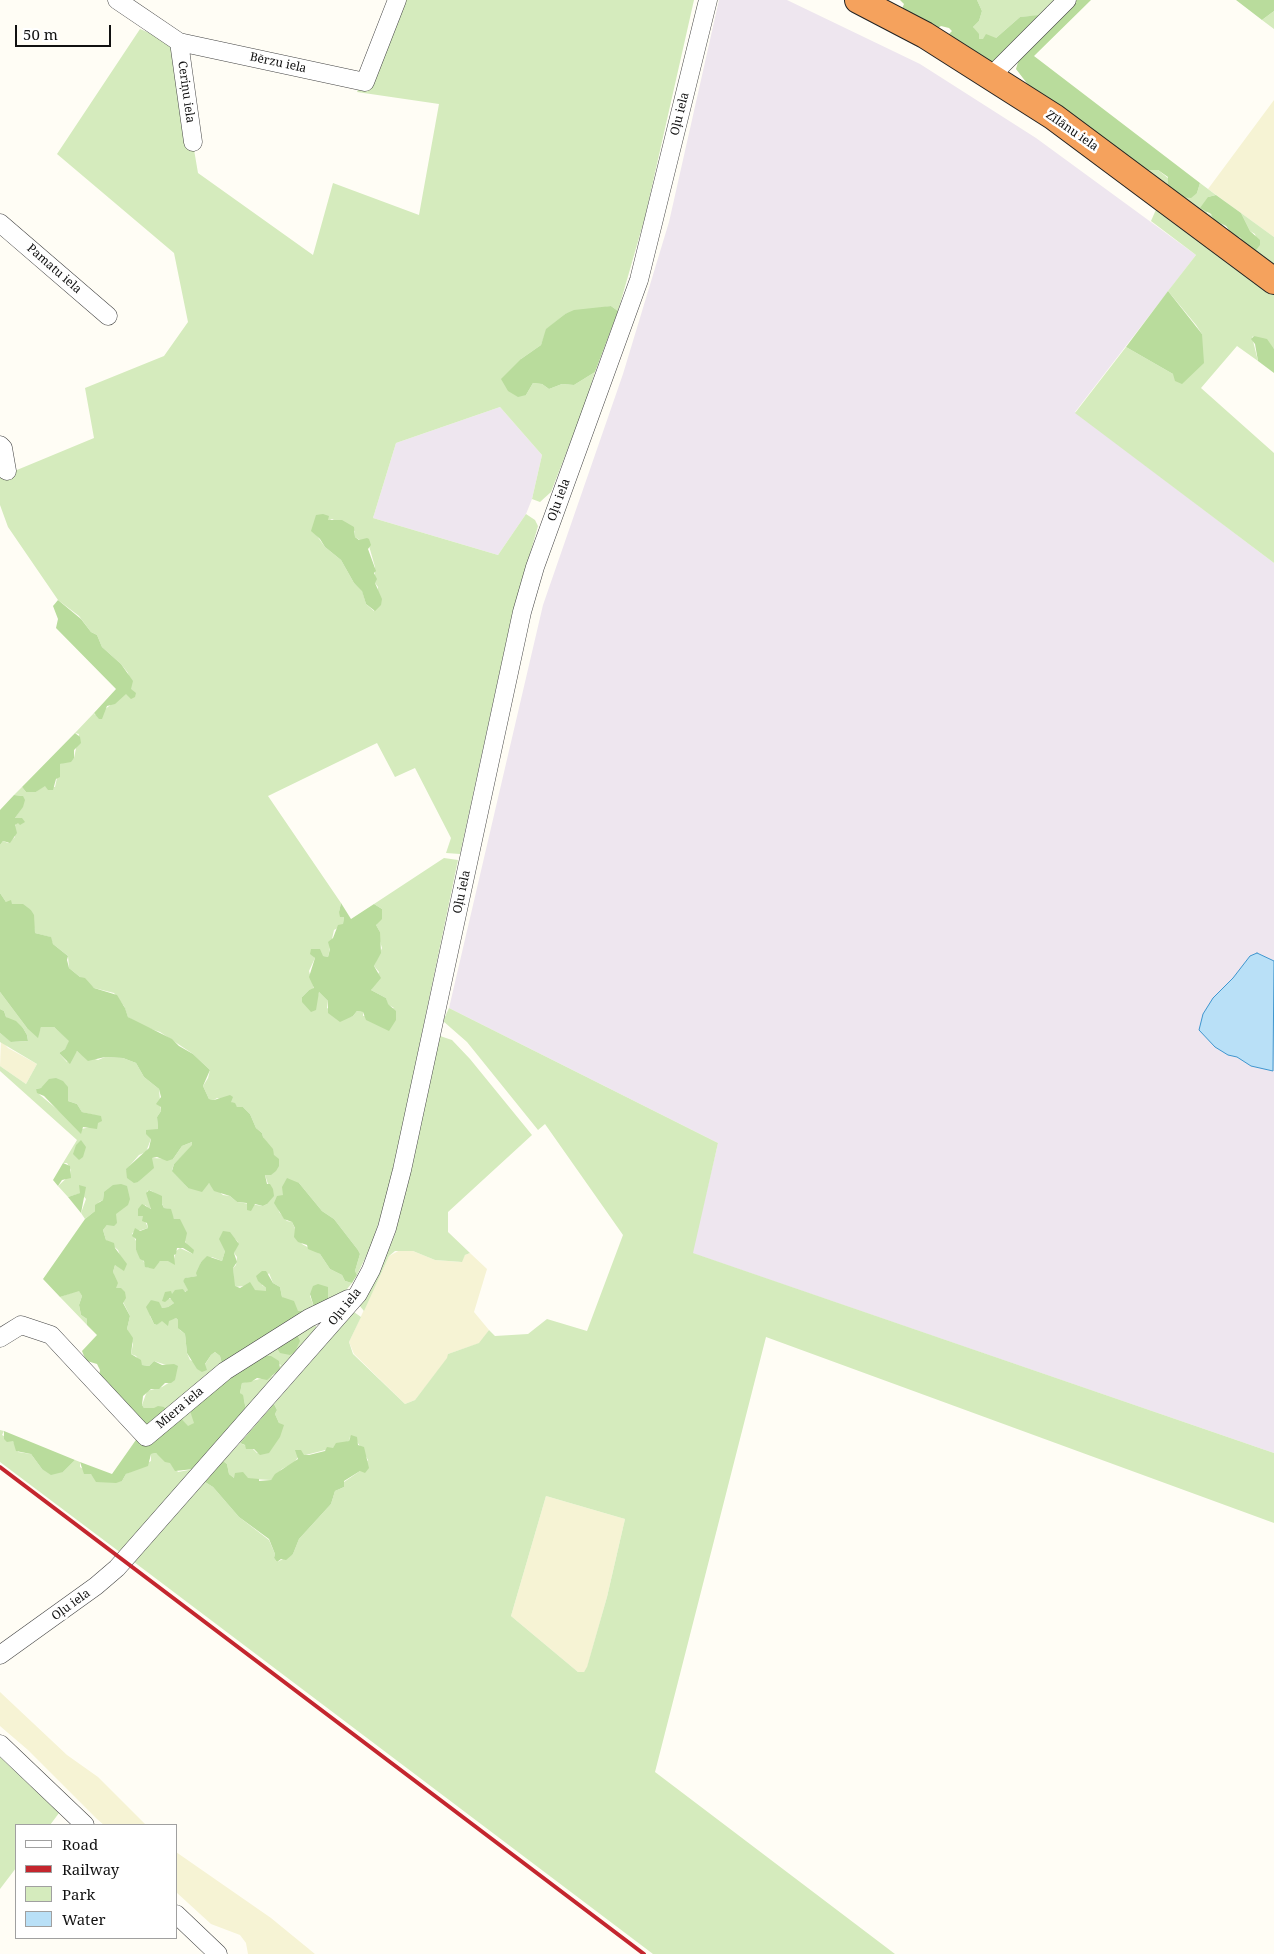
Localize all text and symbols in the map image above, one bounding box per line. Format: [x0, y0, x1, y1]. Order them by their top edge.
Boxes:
scale bar [18, 15, 114, 47]
text: 50 m [23, 24, 58, 44]
street label: Bērzu iela [248, 50, 308, 76]
street label: Ceriņu iela [175, 60, 197, 124]
street label: Oļu iela [668, 91, 692, 137]
street label: Zīlānu iela [1043, 108, 1101, 154]
street label: Pamatu iela [24, 241, 84, 297]
street label: Oļu iela [545, 477, 573, 523]
street label: Oļu iela [450, 869, 474, 915]
street label: Oļu iela [326, 1285, 364, 1329]
street label: Miera iela [153, 1384, 207, 1432]
street label: Oļu iela [49, 1586, 93, 1624]
legend [15, 1824, 178, 1939]
text: Road [62, 1834, 98, 1854]
text: Railway [62, 1859, 119, 1879]
text: Park [62, 1884, 95, 1904]
text: Water [62, 1909, 105, 1929]

